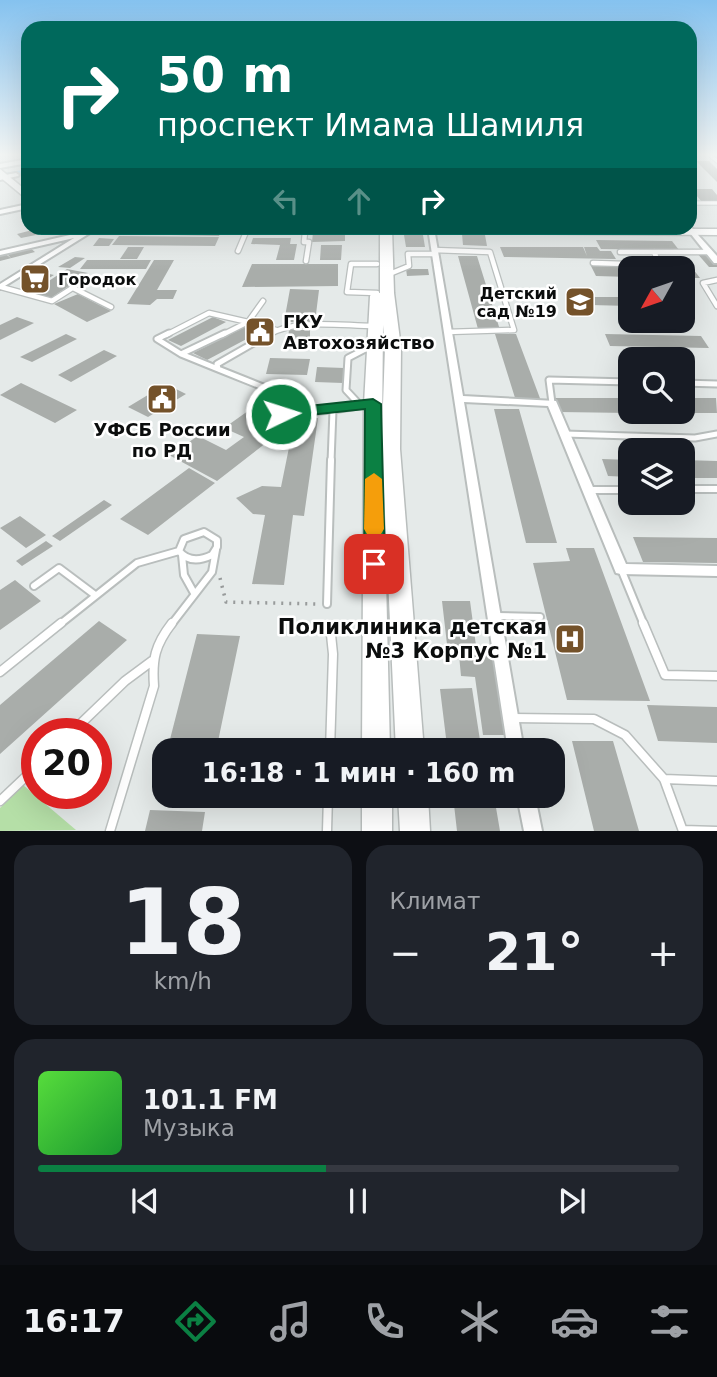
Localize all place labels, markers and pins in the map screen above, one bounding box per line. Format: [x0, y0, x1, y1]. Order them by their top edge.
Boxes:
supermarket icon: Городок [18, 262, 52, 296]
place label: Городок [58, 270, 137, 289]
place label: Детский сад №19 [477, 284, 557, 321]
school or university icon: Детский сад №19 [563, 285, 597, 319]
place label: ГКУ Автохозяйство [283, 311, 435, 353]
public building icon: ГКУ Автохозяйство [243, 315, 277, 349]
public building icon: УФСБ России по РД [145, 382, 179, 416]
place label: УФСБ России по РД [93, 419, 231, 461]
pin [344, 534, 404, 594]
place label: Поликлиника детская №3 Корпус №1 [278, 615, 547, 663]
hospital icon: Поликлиника детская №3 Корпус №1 [553, 622, 587, 656]

